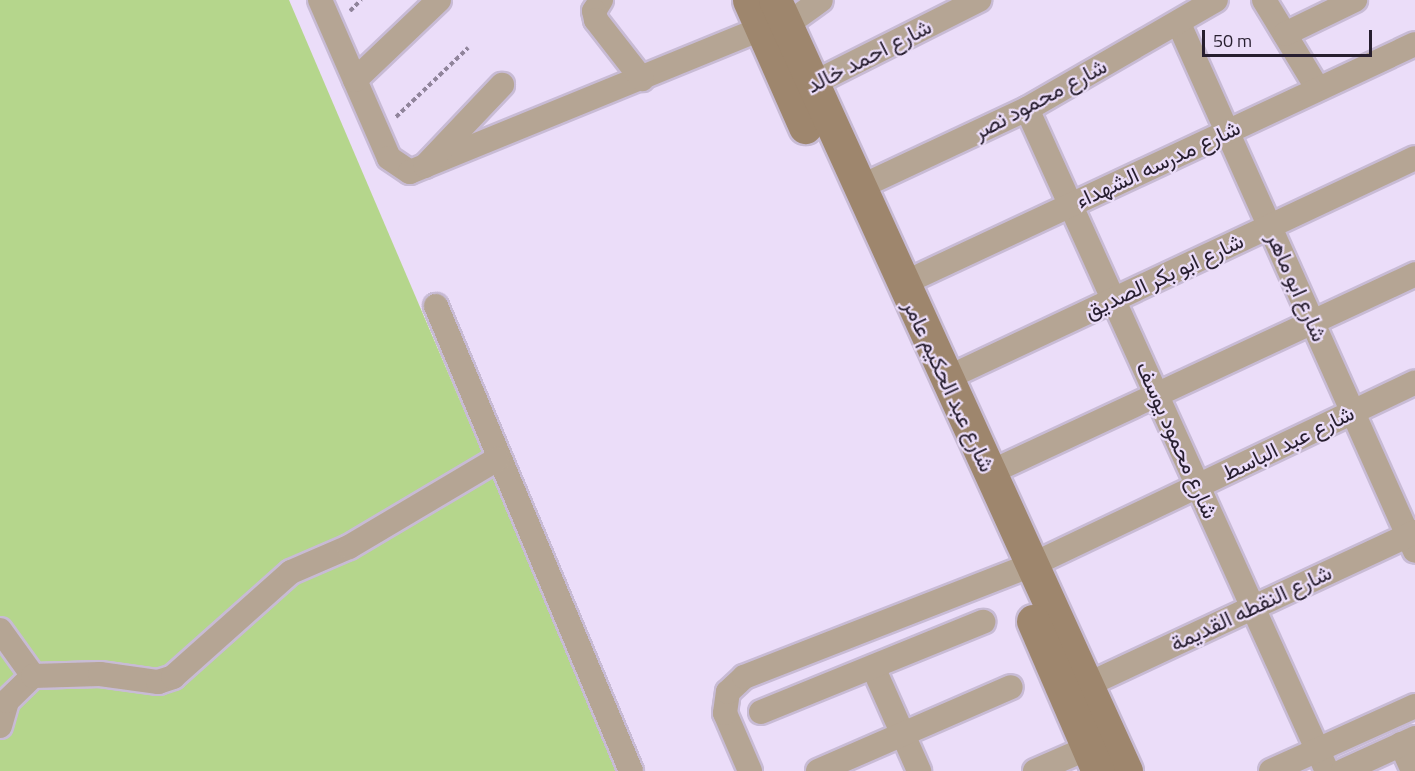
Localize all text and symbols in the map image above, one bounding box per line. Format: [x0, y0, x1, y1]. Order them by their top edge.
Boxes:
street label: شارع احمد خالد [802, 13, 936, 99]
scale bar [1205, 18, 1374, 56]
text: 50 m [1213, 27, 1252, 54]
street label: شارع محمود نصر [969, 53, 1111, 145]
street label: شارع مدرسه الشهداء [1071, 114, 1245, 214]
street label: شارع ابو بكر الصديق [1080, 228, 1248, 324]
street label: شارع ابو ماهر [1261, 228, 1333, 346]
street label: شارع عبد الحكيم عامر [898, 296, 1000, 476]
street label: شارع محمود يوسف [1131, 357, 1223, 523]
street label: شارع عبد الباسط [1218, 400, 1358, 486]
street label: شارع النقطه القديمة [1166, 559, 1336, 657]

